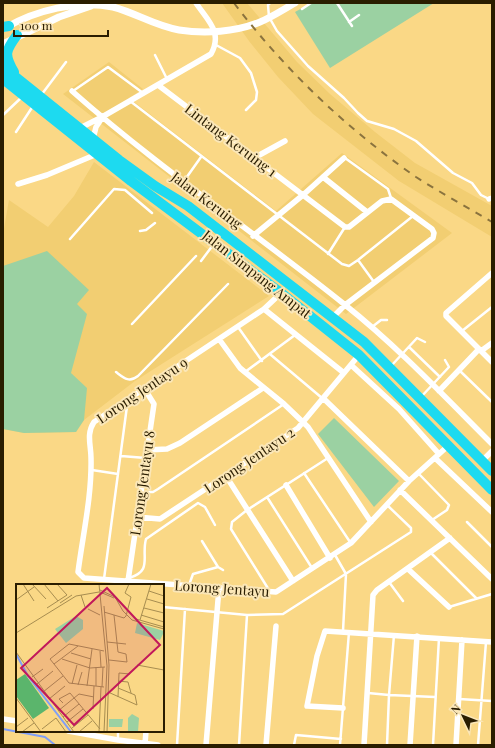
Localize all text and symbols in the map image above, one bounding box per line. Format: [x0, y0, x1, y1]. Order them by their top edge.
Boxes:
scale bar [14, 12, 108, 38]
text: 100 m [20, 17, 53, 33]
street label: Lintang Keruing 1 [181, 99, 281, 181]
street label: Jalan Keruing [167, 166, 247, 233]
street label: Jalan Simpang Ampat [198, 225, 316, 323]
street label: Lorong Jentayu 9 [93, 352, 191, 428]
street label: Lorong Jentayu 2 [200, 422, 298, 497]
street label: Lorong Jentayu 8 [125, 429, 159, 537]
street label: Lorong Jentayu [174, 575, 270, 601]
inset map [16, 584, 164, 732]
north arrow [443, 696, 483, 736]
text: N [447, 701, 464, 717]

